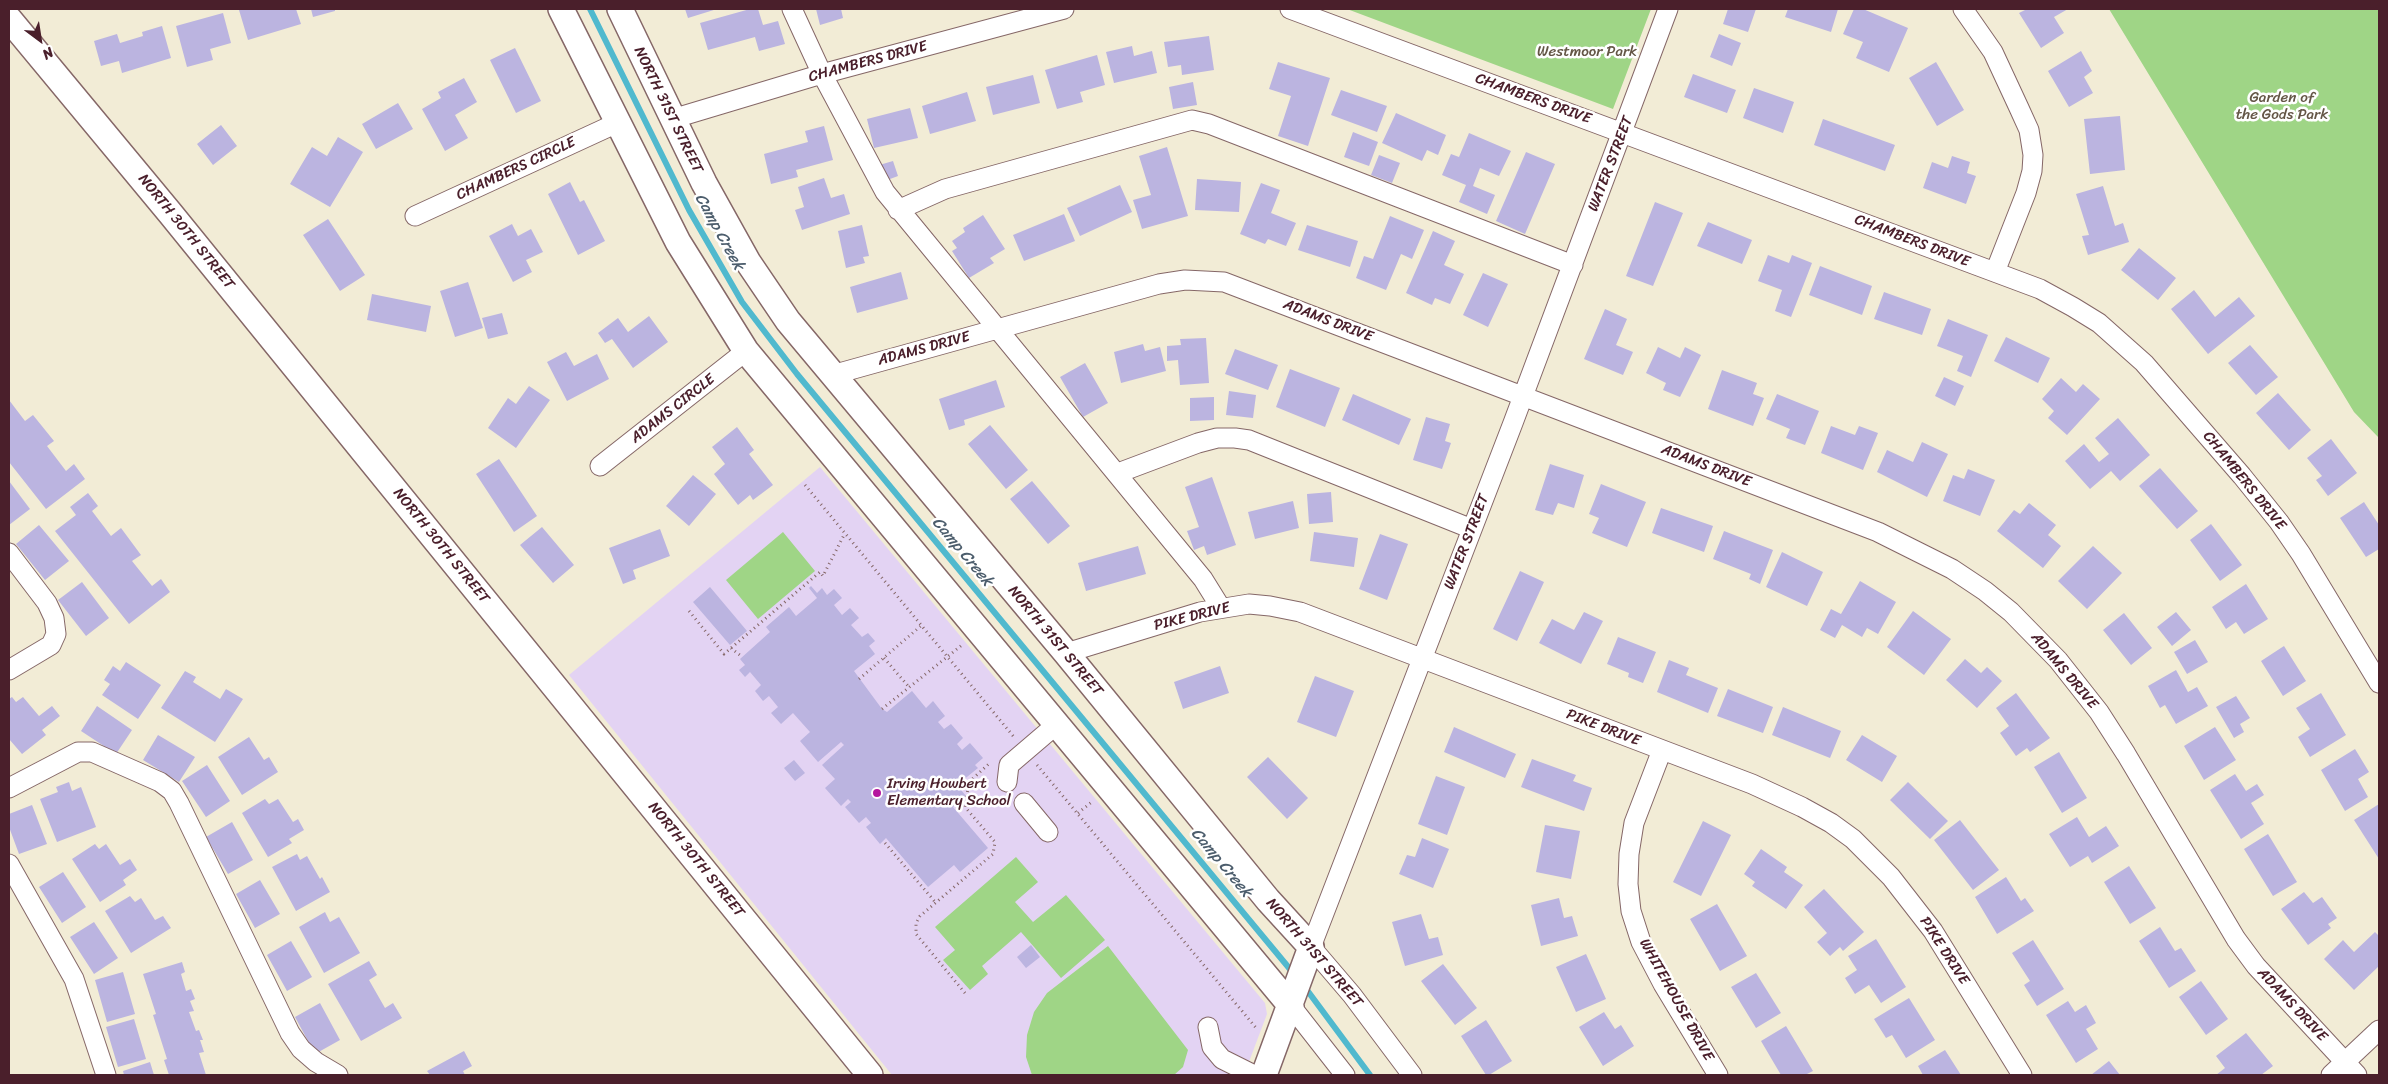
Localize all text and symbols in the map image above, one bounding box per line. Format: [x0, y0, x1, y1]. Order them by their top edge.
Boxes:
north arrow [15, 15, 65, 65]
street label: CHAMBERS DRIVE [807, 38, 929, 86]
text: N [37, 40, 59, 66]
park label: Westmoor Park [1537, 43, 1637, 61]
street label: NORTH 31ST STREET [630, 44, 706, 176]
street label: CHAMBERS DRIVE [1473, 70, 1593, 128]
park label: Garden of the Gods Park [2236, 89, 2328, 124]
street label: WATER STREET [1585, 114, 1637, 214]
street label: CHAMBERS CIRCLE [454, 134, 578, 204]
street label: NORTH 30TH STREET [134, 171, 238, 293]
water label: Camp Creek [690, 190, 748, 274]
street label: CHAMBERS DRIVE [1852, 211, 1972, 271]
street label: ADAMS DRIVE [1281, 296, 1375, 346]
street label: ADAMS DRIVE [876, 328, 972, 370]
street label: ADAMS CIRCLE [627, 371, 719, 447]
street label: CHAMBERS DRIVE [2199, 428, 2289, 534]
street label: ADAMS DRIVE [1659, 441, 1753, 491]
street label: NORTH 30TH STREET [389, 485, 493, 607]
street label: WATER STREET [1441, 492, 1493, 592]
water label: Camp Creek [928, 514, 996, 590]
street label: NORTH 31ST STREET [1004, 582, 1106, 700]
street label: PIKE DRIVE [1152, 599, 1232, 635]
street label: ADAMS DRIVE [2027, 629, 2101, 713]
street label: PIKE DRIVE [1564, 706, 1642, 750]
place label: Irving Howbert Elementary School [887, 775, 1011, 810]
marker: Irving Howbert Elementary School [871, 787, 883, 799]
street label: NORTH 30TH STREET [644, 799, 748, 921]
water label: Camp Creek [1187, 825, 1255, 901]
street label: NORTH 31ST STREET [1262, 895, 1366, 1011]
street label: PIKE DRIVE [1915, 914, 1973, 988]
street label: WHITEHOUSE DRIVE [1635, 936, 1717, 1064]
street label: ADAMS DRIVE [2253, 964, 2331, 1046]

